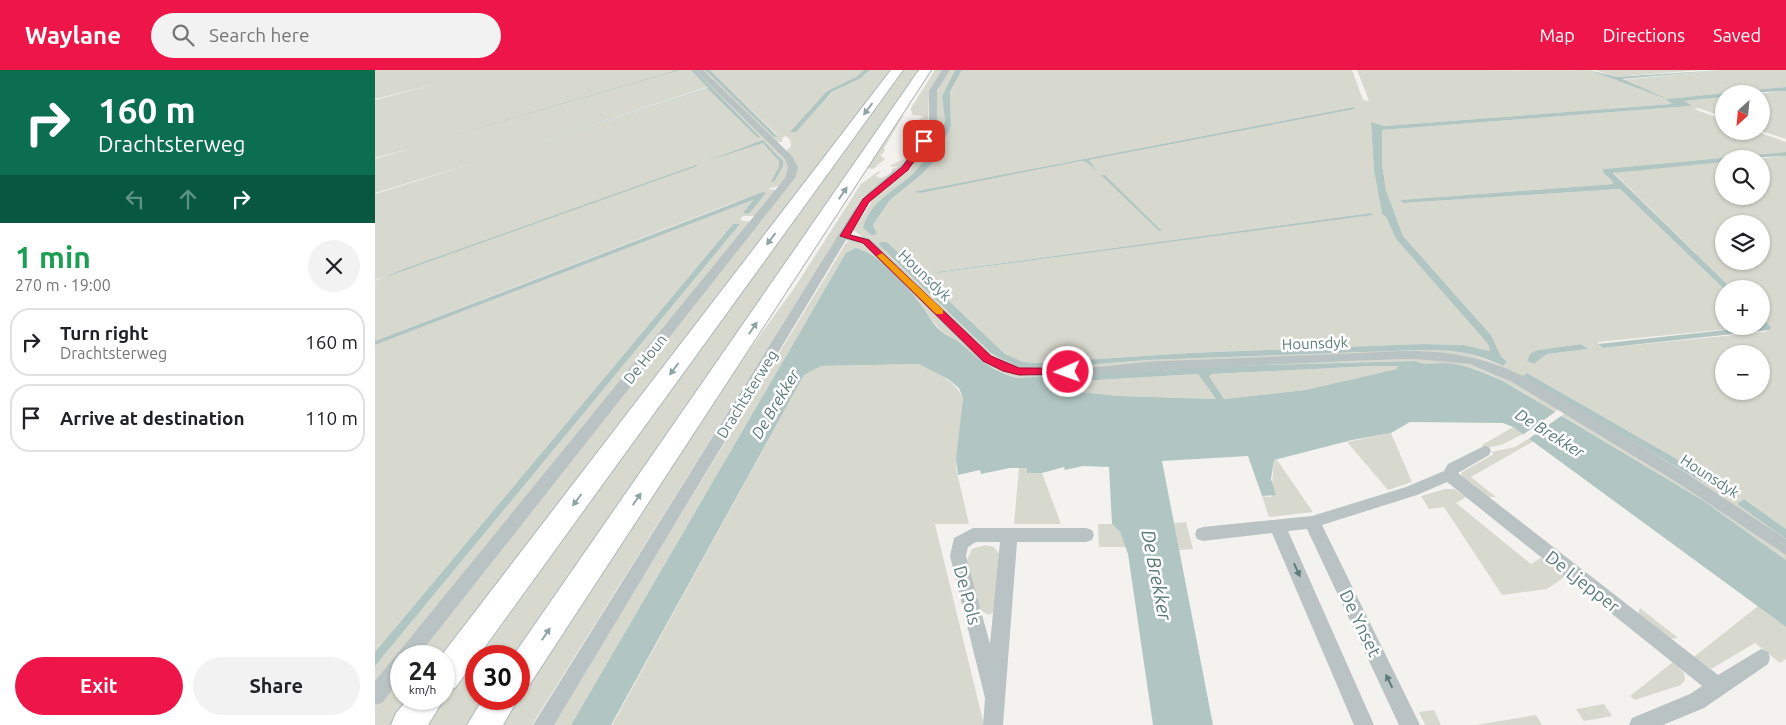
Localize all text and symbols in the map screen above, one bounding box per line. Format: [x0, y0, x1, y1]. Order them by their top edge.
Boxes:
search box [151, 13, 501, 58]
icon: search [169, 21, 197, 49]
text: Waylane [25, 22, 121, 49]
text: Search here [209, 24, 309, 46]
text: Map [1539, 25, 1575, 45]
text: Directions [1603, 25, 1685, 45]
text: Saved [1713, 25, 1761, 45]
north arrow [1715, 85, 1770, 140]
map controls [1715, 85, 1770, 400]
icon: right [15, 90, 80, 155]
text: 160 m [98, 90, 196, 130]
one-way arrow [863, 102, 874, 115]
pin [903, 120, 945, 162]
icon: arrive [910, 127, 938, 155]
text: Drachtsterweg [98, 131, 246, 156]
button: search [1715, 150, 1770, 205]
icon: left [121, 185, 149, 213]
icon: ahead [174, 185, 202, 213]
icon: right [227, 185, 255, 213]
one-way arrow [838, 186, 848, 199]
button: layers [1715, 215, 1770, 270]
one-way arrow [766, 232, 776, 246]
text: 1 min [15, 240, 91, 274]
button: close [308, 240, 360, 292]
street label: Hounsdyk [895, 246, 955, 304]
text: 270 m · 19:00 [15, 276, 111, 294]
button: + [1715, 280, 1770, 335]
one-way arrow [748, 321, 757, 334]
text: Turn right [60, 322, 148, 344]
icon: right [17, 328, 45, 356]
text: 160 m [305, 331, 358, 353]
street label: De Houn [620, 331, 670, 387]
street label: Hounsdyk [1281, 333, 1349, 353]
text: Drachtsterweg [60, 344, 167, 362]
position arrow [1041, 345, 1093, 397]
button: − [1715, 345, 1770, 400]
street label: Drachtsterweg [713, 347, 781, 441]
one-way arrow [669, 363, 679, 376]
water label: De Brekker [747, 365, 803, 442]
icon: arrive [17, 404, 45, 432]
water label: De Brekker [1512, 405, 1588, 462]
text: Arrive at destination [60, 407, 245, 429]
text: 110 m [305, 407, 358, 429]
street label: Hounsdyk [1678, 451, 1743, 501]
one-way arrow [632, 492, 642, 506]
one-way arrow [571, 493, 582, 506]
water label: De Brekker [1137, 528, 1177, 623]
street label: De Ljepper [1542, 546, 1624, 616]
street label: De Pols [951, 563, 986, 627]
one-way arrow [1293, 563, 1301, 577]
street label: De Ynset [1336, 586, 1386, 660]
one-way arrow [541, 627, 551, 640]
speed limit sign: 30 [465, 645, 530, 710]
button: Exit [15, 657, 183, 715]
button: Share [193, 657, 360, 715]
text: 24 [408, 657, 437, 685]
one-way arrow [1384, 674, 1392, 688]
text: km/h [409, 683, 436, 696]

